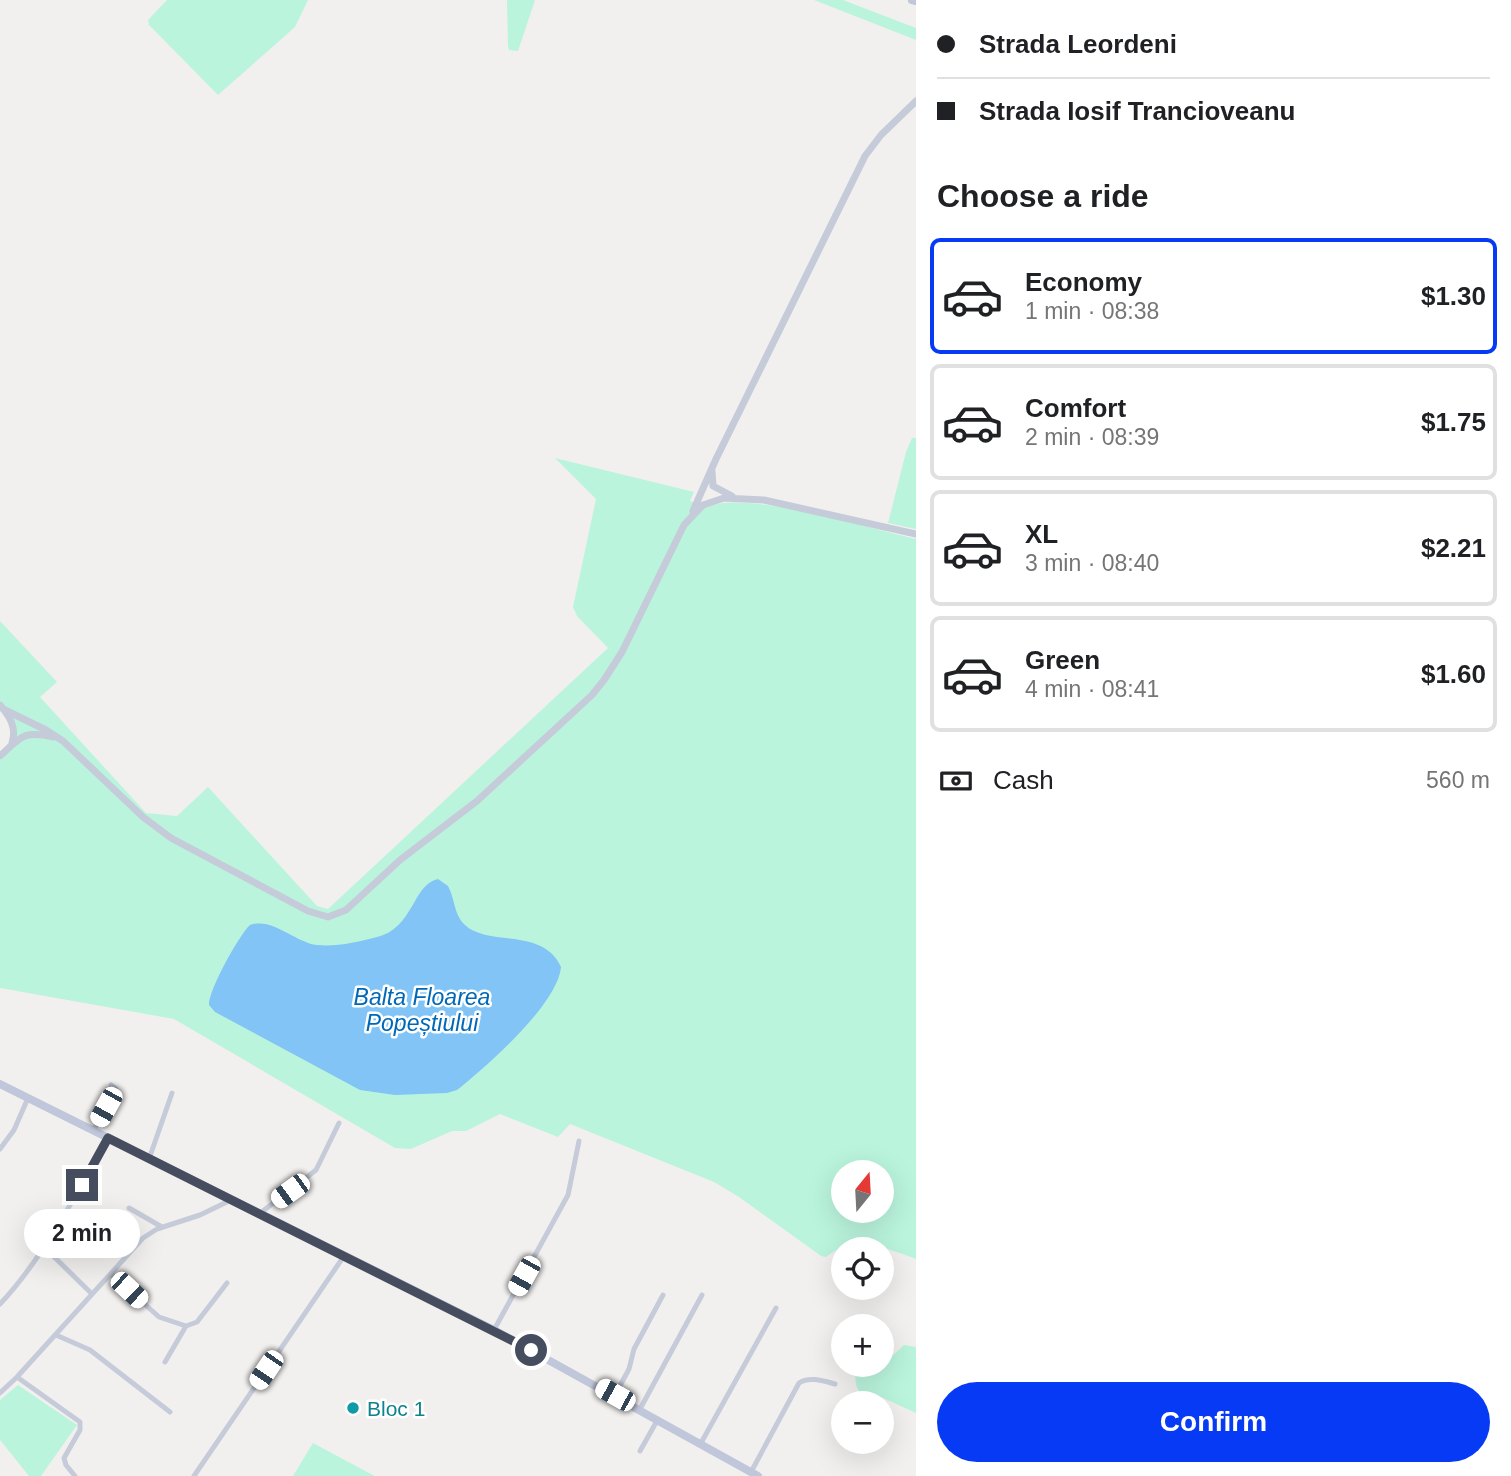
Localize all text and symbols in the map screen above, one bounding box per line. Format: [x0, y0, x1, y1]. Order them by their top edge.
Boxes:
text: Strada Leordeni [979, 29, 1177, 59]
text: Strada Iosif Trancioveanu [979, 96, 1295, 126]
text: Choose a ride [937, 178, 1149, 214]
icon: car [941, 265, 1004, 328]
text: Economy [1025, 267, 1142, 297]
text: $1.30 [1421, 281, 1486, 311]
text: 1 min · 08:38 [1025, 298, 1159, 324]
icon: car [941, 391, 1004, 454]
text: Comfort [1025, 393, 1126, 423]
text: $1.75 [1421, 407, 1486, 437]
text: 2 min · 08:39 [1025, 424, 1159, 450]
icon: car [941, 517, 1004, 580]
text: XL [1025, 519, 1058, 549]
text: $2.21 [1421, 533, 1486, 563]
text: 3 min · 08:40 [1025, 550, 1159, 576]
icon: car [941, 643, 1004, 706]
text: Green [1025, 645, 1100, 675]
text: $1.60 [1421, 659, 1486, 689]
text: 4 min · 08:41 [1025, 676, 1159, 702]
icon: cash [937, 762, 975, 800]
text: Cash [993, 765, 1054, 795]
text: 560 m [1426, 767, 1490, 793]
water label: Balta Floarea Popeștiului [354, 984, 490, 1036]
car [87, 1084, 126, 1130]
north arrow [831, 1160, 894, 1223]
map controls [831, 1160, 894, 1454]
route end [66, 1169, 98, 1201]
car [267, 1170, 314, 1212]
callout: 2 min [24, 1210, 140, 1258]
text: 2 min [52, 1220, 112, 1246]
button: locate [831, 1237, 894, 1300]
car [505, 1253, 544, 1299]
car [107, 1268, 152, 1312]
button: + [831, 1314, 894, 1377]
route start [515, 1334, 547, 1366]
car [246, 1347, 287, 1393]
car [592, 1376, 639, 1414]
button: Confirm [937, 1382, 1490, 1462]
button: − [831, 1391, 894, 1454]
place label: Bloc 1 [367, 1397, 425, 1420]
marker: Bloc 1 [345, 1400, 361, 1416]

